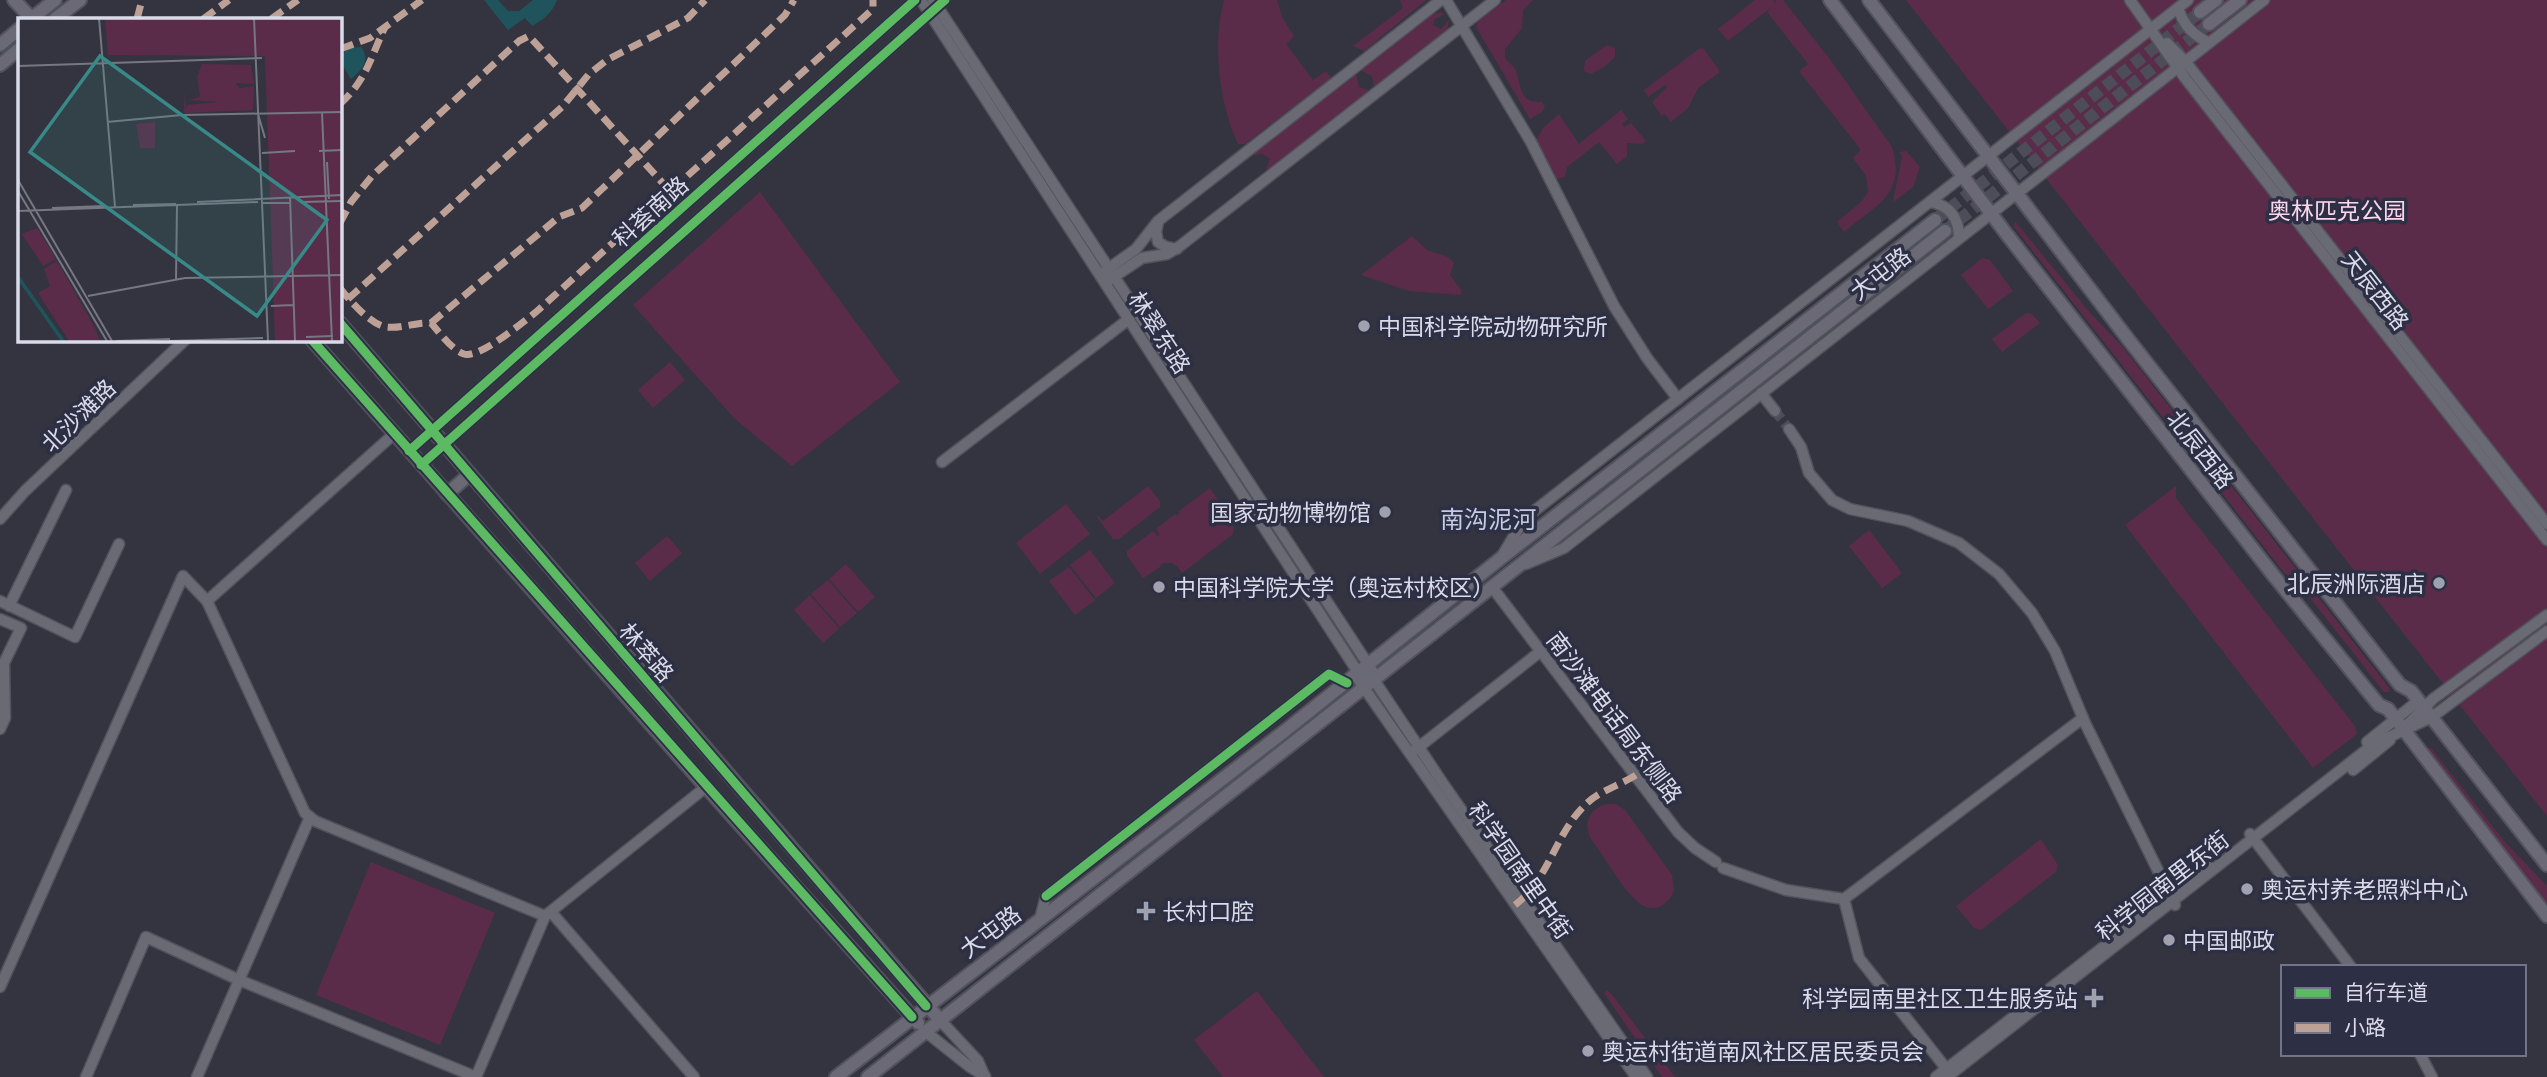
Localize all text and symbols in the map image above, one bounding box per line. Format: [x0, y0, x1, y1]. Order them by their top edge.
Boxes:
inset map [18, 18, 341, 341]
street label: 科荟南路 [606, 170, 694, 252]
park label: 奥林匹克公园 [2268, 196, 2406, 224]
street label: 大屯路 [1844, 241, 1916, 305]
street label: 天辰西路 [2337, 245, 2415, 335]
street label: 林翠东路 [1123, 286, 1197, 378]
place label: 中国科学院动物研究所 [1378, 312, 1608, 340]
marker: 中国科学院动物研究所 [1356, 318, 1372, 334]
street label: 北沙滩路 [35, 373, 121, 457]
street label: 北辰西路 [2162, 404, 2240, 494]
place label: 国家动物博物馆 [1210, 498, 1371, 526]
marker: 国家动物博物馆 [1377, 504, 1393, 520]
district label: 南沟泥河 [1440, 504, 1536, 533]
place label: 北辰洲际酒店 [2287, 569, 2425, 597]
place label: 中国科学院大学（奥运村校区） [1173, 573, 1495, 601]
marker: 北辰洲际酒店 [2431, 575, 2447, 591]
marker: 中国科学院大学（奥运村校区） [1151, 579, 1167, 595]
street label: 林萃路 [614, 617, 680, 687]
street label: 南沙滩电话局东侧路 [1542, 626, 1688, 808]
street label: 科学园南里中街 [1463, 796, 1579, 944]
street label: 科学园南里东街 [2090, 824, 2234, 946]
place label: 奥运村养老照料中心 [2261, 875, 2468, 903]
marker: 奥运村养老照料中心 [2239, 881, 2255, 897]
place label: 长村口腔 [1162, 897, 1254, 925]
street label: 大屯路 [954, 899, 1026, 963]
marker: 长村口腔 [1136, 901, 1156, 921]
place label: 中国邮政 [2183, 926, 2275, 954]
marker: 中国邮政 [2161, 932, 2177, 948]
legend [2281, 965, 2526, 1056]
text: 自行车道 [2344, 979, 2428, 1004]
place label: 科学园南里社区卫生服务站 [1802, 984, 2078, 1012]
marker: 科学园南里社区卫生服务站 [2084, 988, 2104, 1008]
text: 小路 [2344, 1014, 2386, 1039]
place label: 奥运村街道南风社区居民委员会 [1602, 1037, 1924, 1065]
marker: 奥运村街道南风社区居民委员会 [1580, 1043, 1596, 1059]

